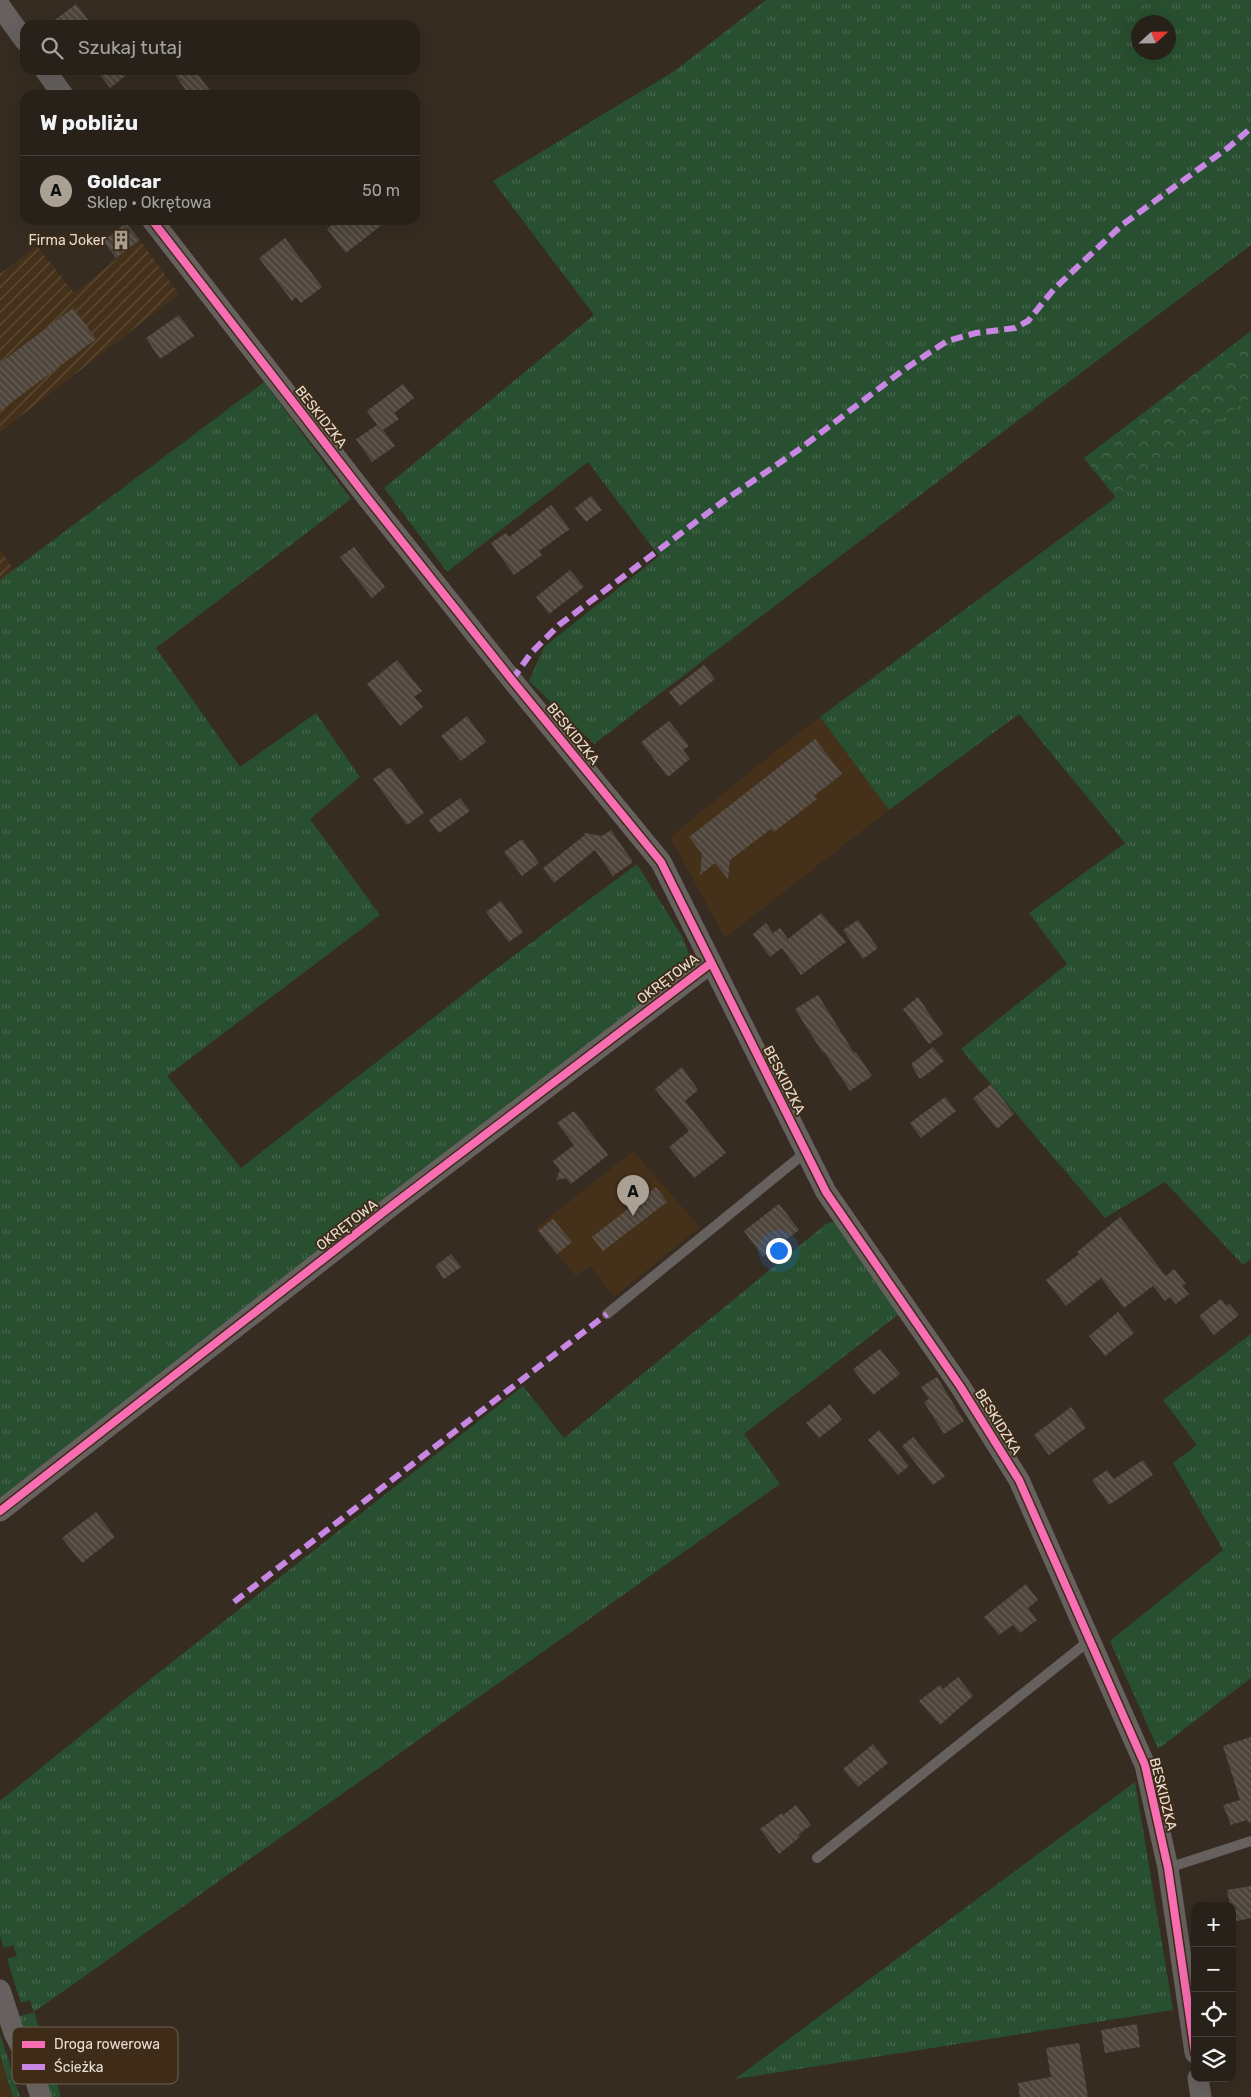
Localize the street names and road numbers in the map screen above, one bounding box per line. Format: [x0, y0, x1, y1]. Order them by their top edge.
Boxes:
street label: BESKIDZKA [291, 382, 351, 452]
street label: BESKIDZKA [543, 700, 603, 769]
street label: OKRĘTOWA [634, 950, 703, 1008]
street label: BESKIDZKA [760, 1043, 809, 1118]
street label: OKRĘTOWA [313, 1195, 381, 1254]
street label: BESKIDZKA [971, 1386, 1025, 1459]
street label: BESKIDZKA [1146, 1756, 1180, 1833]

